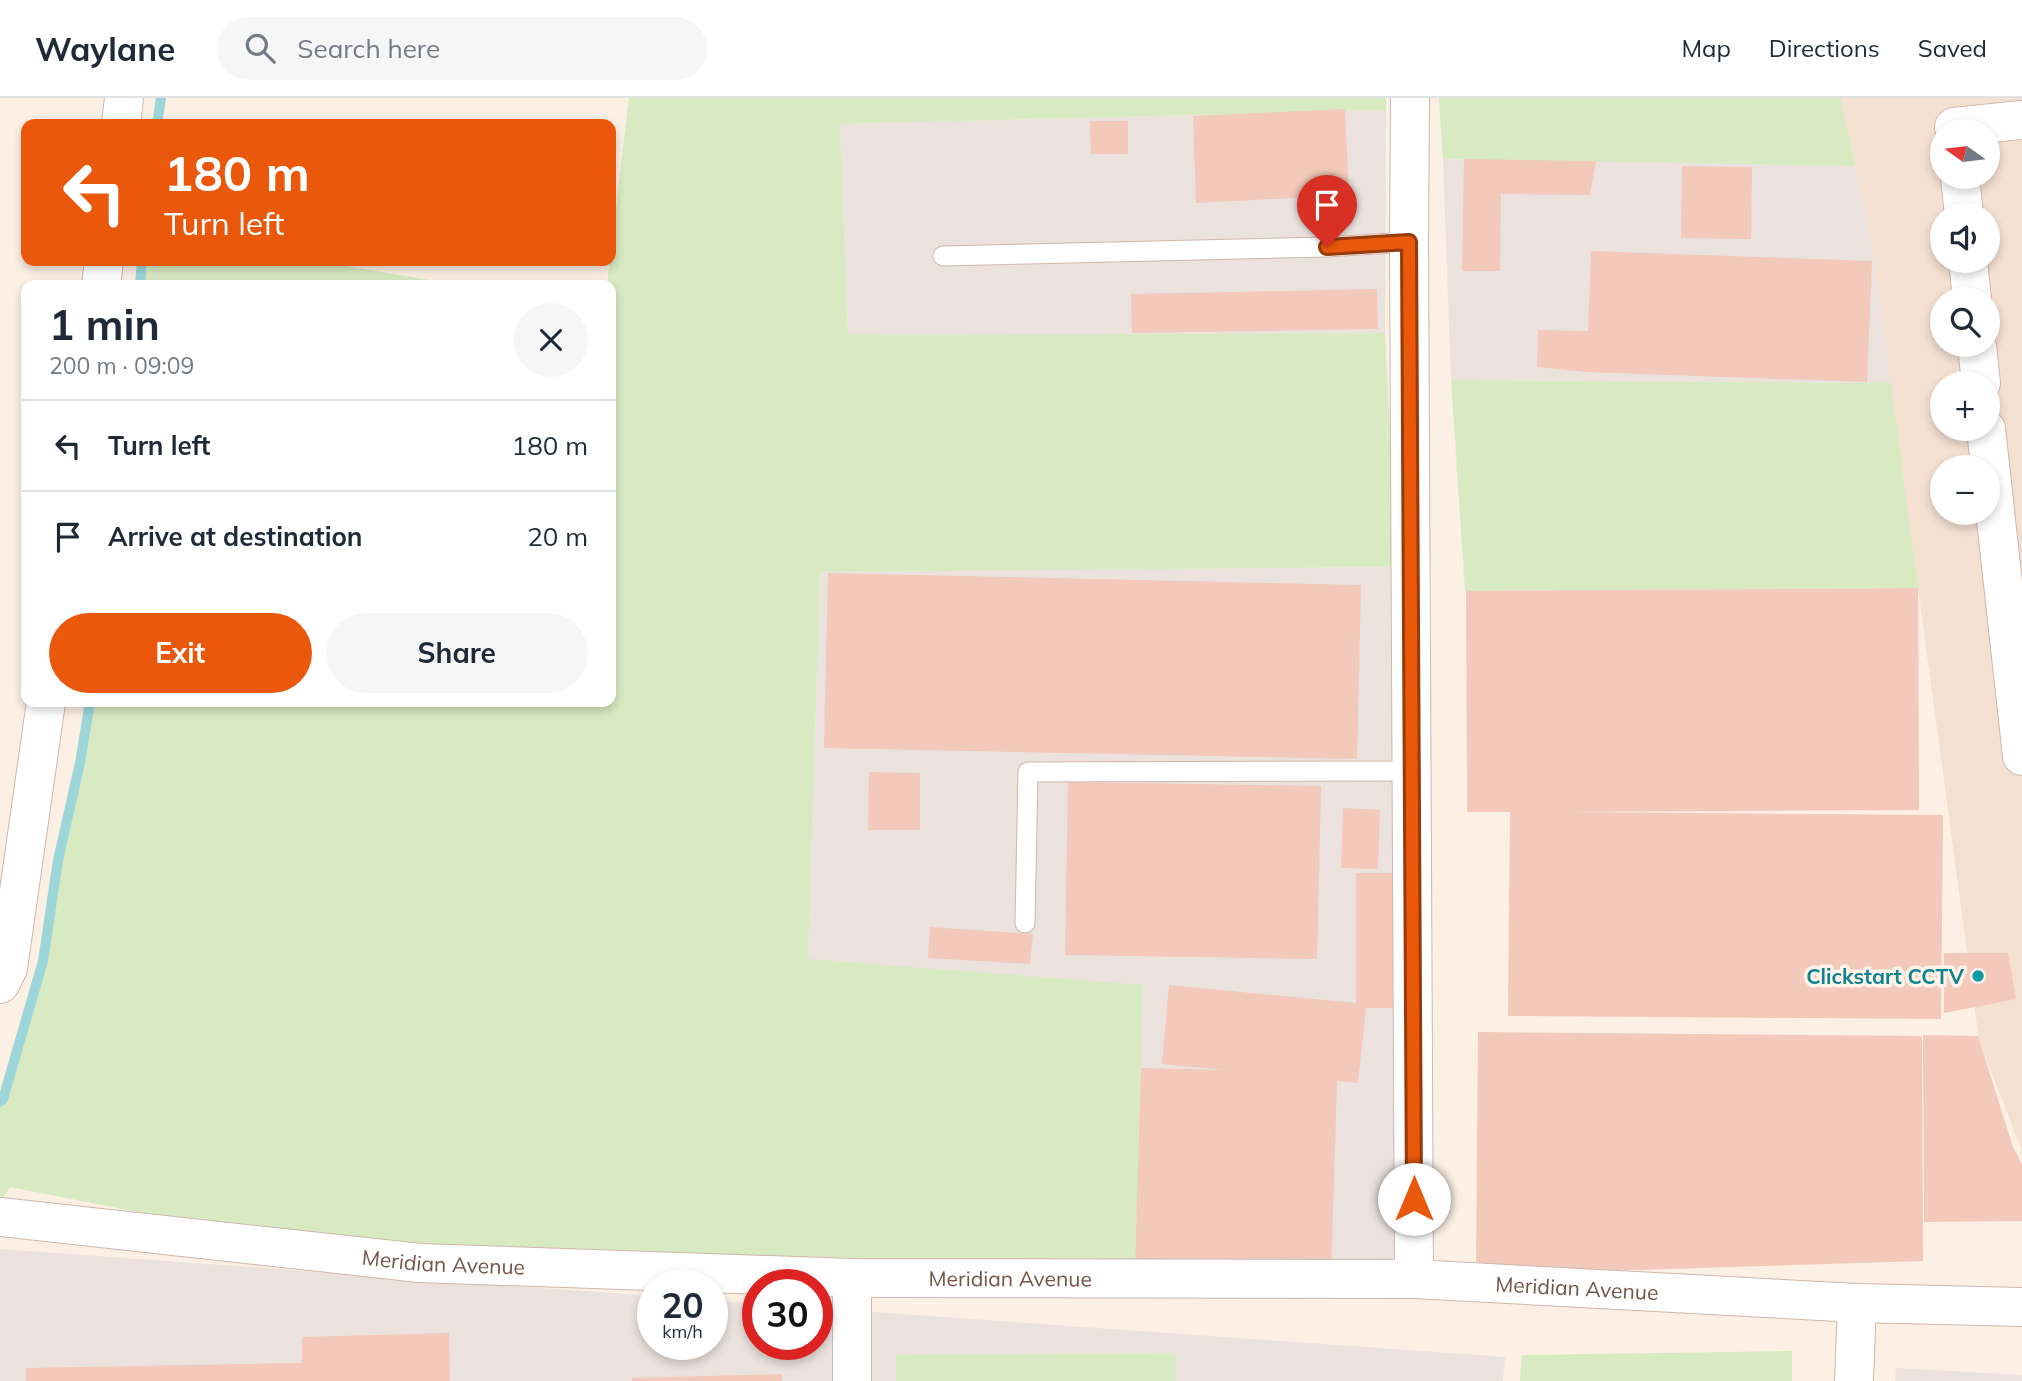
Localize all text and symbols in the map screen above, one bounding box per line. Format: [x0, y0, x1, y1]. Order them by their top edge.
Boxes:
search box [217, 17, 707, 80]
text: Waylane [35, 28, 175, 69]
icon: search [241, 29, 279, 67]
text: Search here [297, 32, 440, 65]
text: Map [1681, 33, 1731, 63]
text: Directions [1769, 33, 1880, 63]
text: Saved [1918, 33, 1987, 63]
north arrow [1930, 119, 2000, 189]
map controls [1930, 119, 2000, 525]
text: 180 m [164, 142, 310, 203]
icon: left [49, 147, 140, 238]
pin [1297, 175, 1357, 247]
icon: arrive [1308, 186, 1346, 224]
text: Turn left [164, 203, 284, 243]
button: sound [1930, 203, 2000, 273]
button: search [1930, 287, 2000, 357]
text: 1 min [49, 298, 160, 351]
button: close [514, 303, 588, 377]
text: 200 m · 09:09 [49, 351, 194, 380]
button: + [1930, 371, 2000, 441]
icon: left [49, 427, 87, 465]
text: Turn left [108, 429, 210, 462]
text: 180 m [512, 429, 588, 462]
button: − [1930, 455, 2000, 525]
icon: arrive [49, 518, 87, 556]
text: Arrive at destination [108, 520, 363, 553]
text: 20 m [527, 520, 588, 553]
button: Exit [49, 613, 312, 693]
button: Share [326, 613, 588, 693]
place label: Clickstart CCTV [1806, 963, 1965, 989]
marker: Clickstart CCTV [1970, 968, 1986, 984]
position arrow [1377, 1162, 1451, 1236]
street label: Meridian Avenue [361, 1244, 526, 1280]
street label: Meridian Avenue [929, 1265, 1092, 1291]
speed limit sign: 30 [742, 1269, 833, 1360]
street label: Meridian Avenue [1495, 1270, 1659, 1305]
text: 20 [661, 1283, 704, 1327]
text: km/h [662, 1320, 703, 1343]

